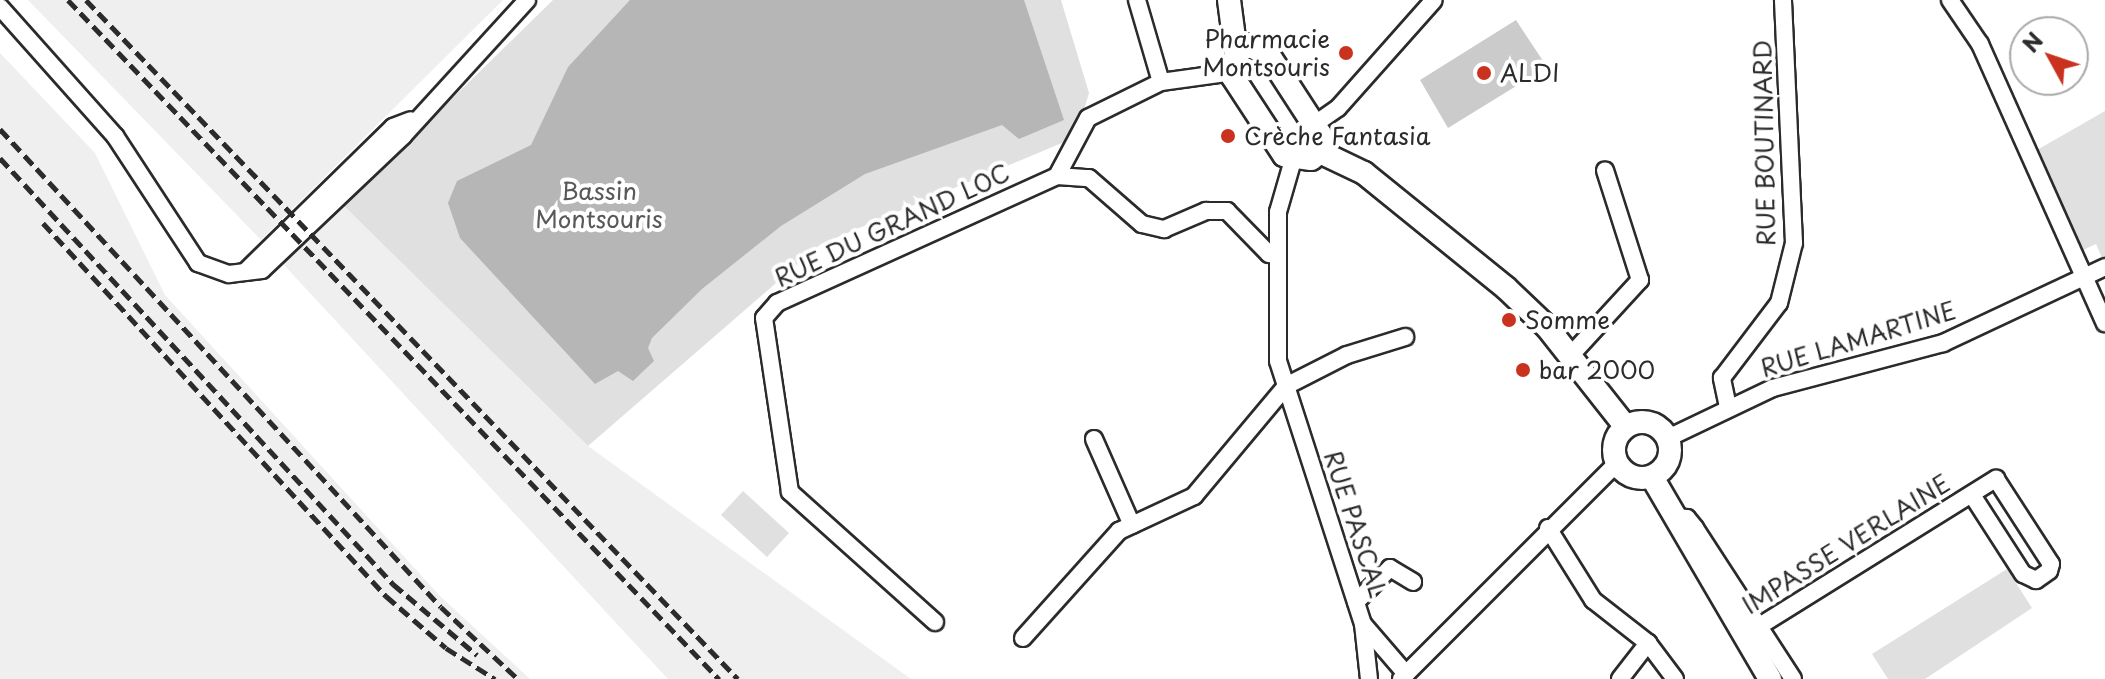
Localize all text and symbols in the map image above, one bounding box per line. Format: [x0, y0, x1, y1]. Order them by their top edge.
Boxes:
north arrow [2009, 16, 2089, 96]
text: N [2014, 24, 2050, 59]
place label: Pharmacie Montsouris [1202, 25, 1330, 81]
street label: RUE BOUTINARD [1748, 39, 1780, 247]
marker: Pharmacie Montsouris [1337, 44, 1355, 62]
place label: ALDI [1500, 59, 1560, 87]
marker: ALDI [1475, 64, 1493, 82]
place label: Crèche Fantasia [1244, 122, 1432, 150]
marker: Crèche Fantasia [1219, 127, 1237, 145]
street label: RUE DU GRAND LOC [770, 158, 1014, 292]
park label: Bassin Montsouris [535, 177, 663, 233]
street label: RUE LAMARTINE [1756, 295, 1960, 383]
place label: Somme [1525, 306, 1610, 334]
marker: Somme [1500, 311, 1518, 329]
place label: bar 2000 [1539, 356, 1656, 384]
marker: bar 2000 [1514, 361, 1532, 379]
street label: RUE PASCAL [1318, 446, 1394, 602]
street label: IMPASSE VERLAINE [1738, 469, 1954, 619]

